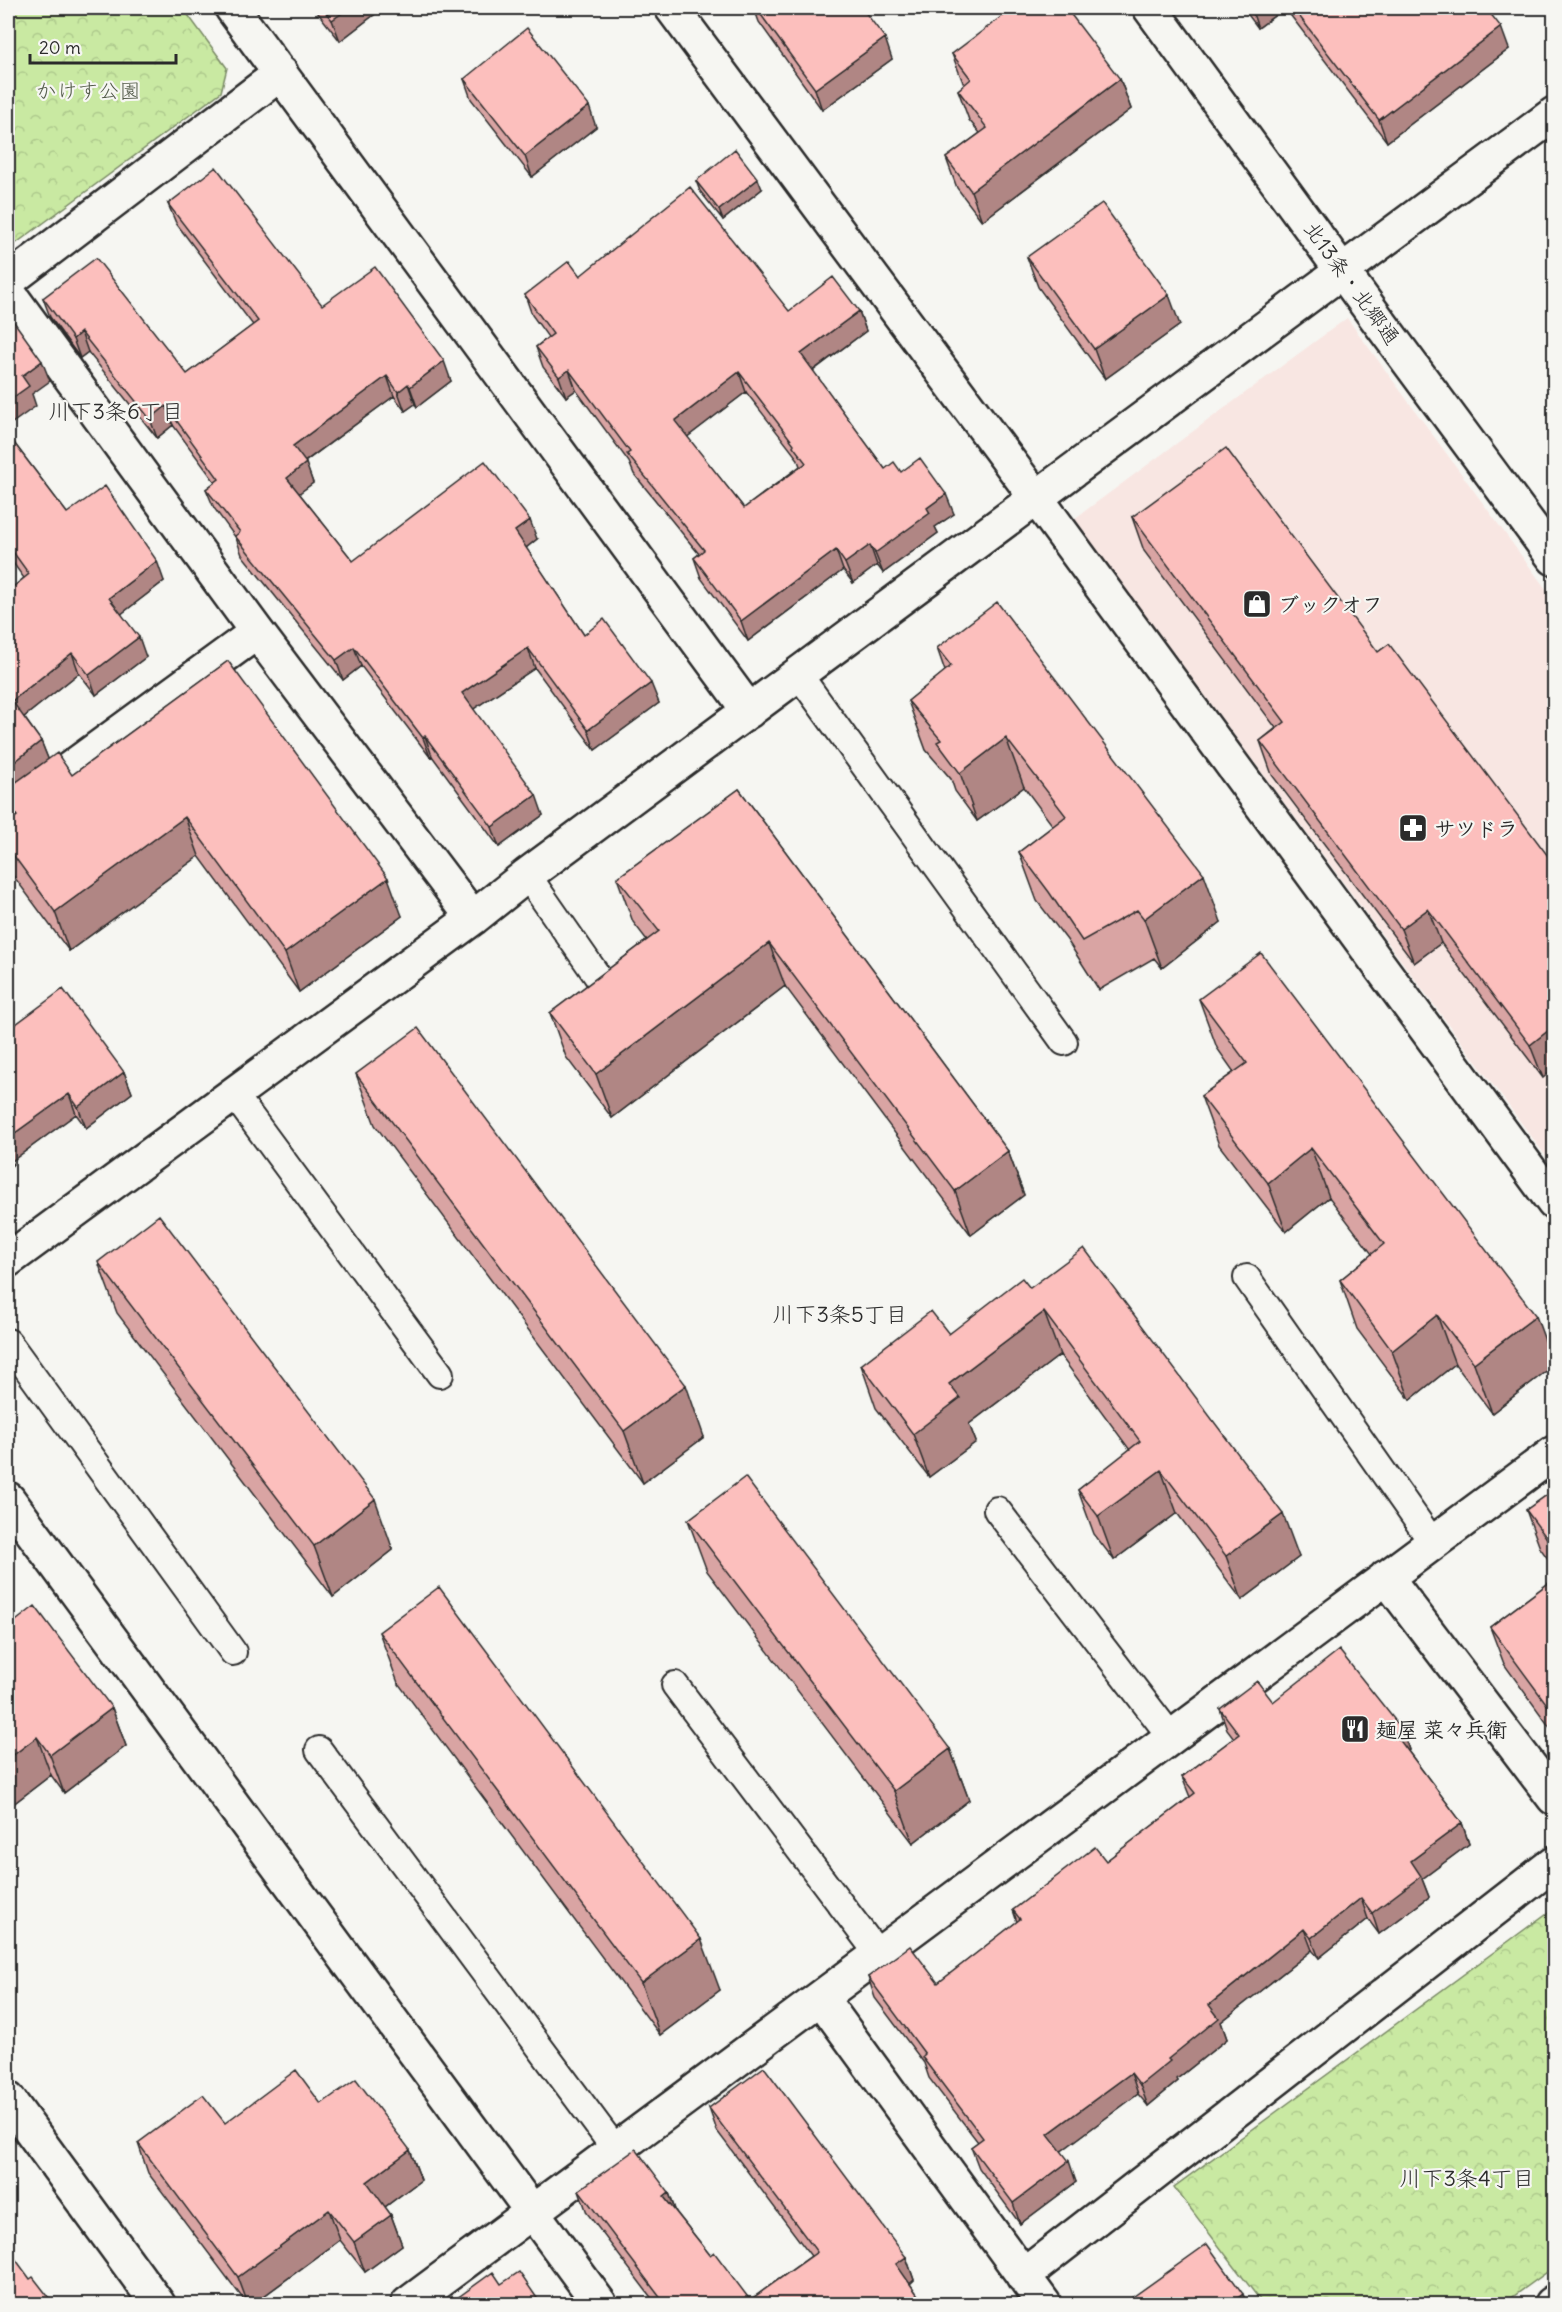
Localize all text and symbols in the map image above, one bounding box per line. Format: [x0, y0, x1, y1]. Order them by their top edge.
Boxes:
scale bar [30, 27, 176, 65]
text: 20 m [39, 36, 81, 59]
park label: かけす公園 [36, 77, 141, 104]
street label: 北13条・北郷通 [1298, 216, 1406, 350]
district label: 川下3条6丁目 [48, 397, 184, 425]
shop icon: ブックオフ [1241, 588, 1273, 620]
place label: ブックオフ [1278, 591, 1383, 618]
pharmacy icon: サツドラ [1397, 812, 1429, 844]
place label: サツドラ [1434, 815, 1518, 842]
district label: 川下3条5丁目 [772, 1300, 908, 1328]
restaurant icon: 麺屋 菜々兵衛 [1339, 1713, 1371, 1745]
place label: 麺屋 菜々兵衛 [1376, 1716, 1507, 1743]
district label: 川下3条4丁目 [1399, 2164, 1535, 2192]

